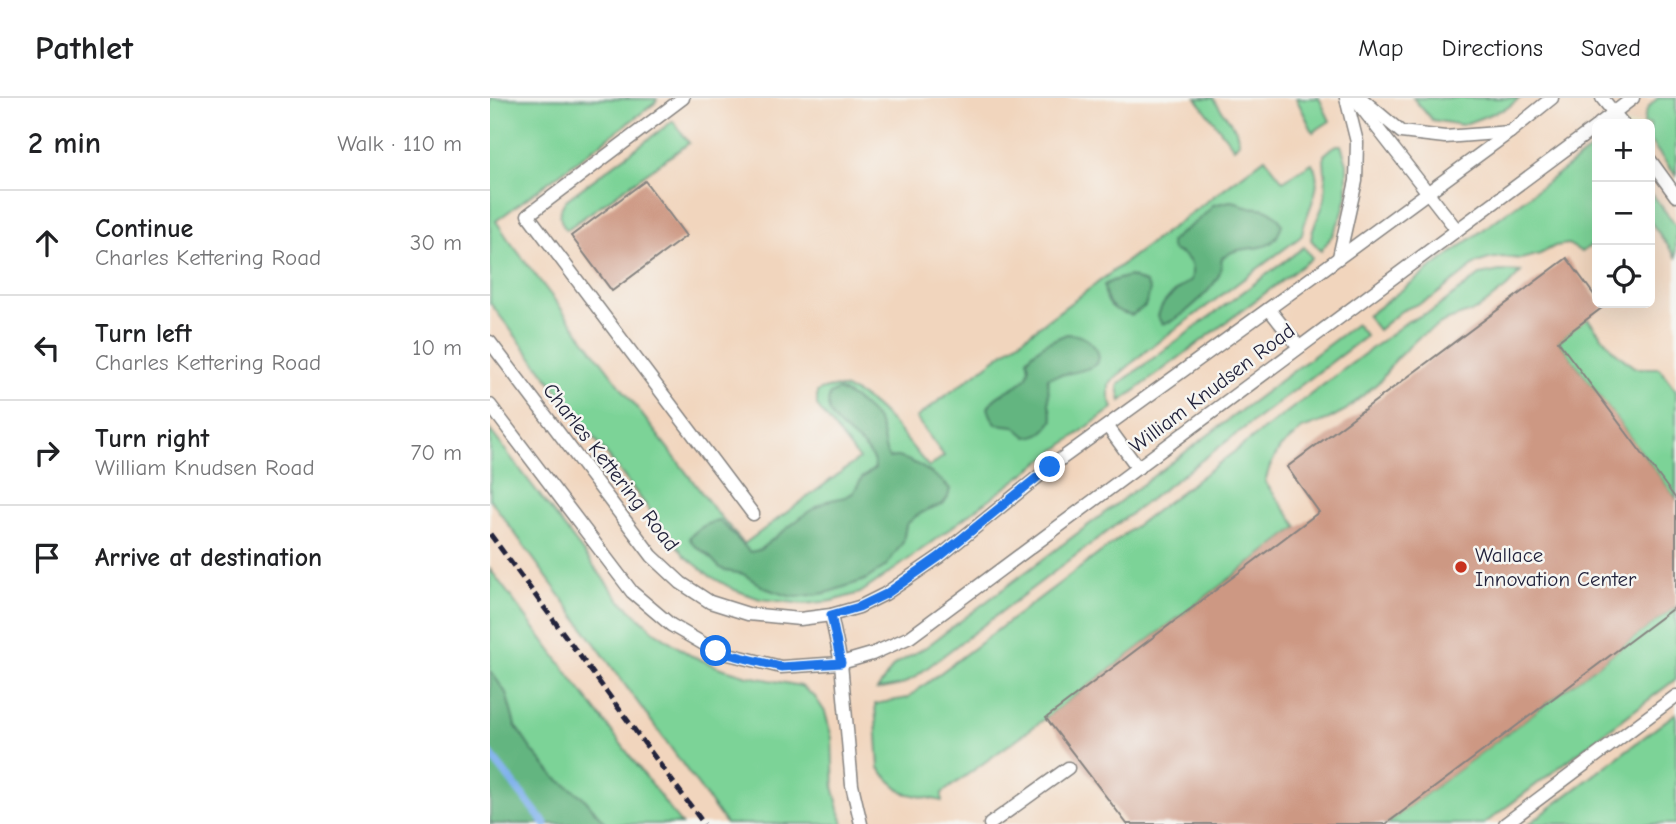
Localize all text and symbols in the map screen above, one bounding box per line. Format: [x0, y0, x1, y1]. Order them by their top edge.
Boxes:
text: Pathlet [35, 29, 133, 67]
text: Map [1358, 34, 1404, 62]
text: Directions [1442, 34, 1543, 62]
text: Saved [1581, 34, 1641, 62]
map controls [1592, 119, 1655, 308]
button: + [1592, 119, 1655, 182]
text: 2 min [28, 126, 101, 161]
text: Walk · 110 m [337, 130, 462, 157]
button: − [1592, 182, 1655, 245]
text: Continue [95, 214, 193, 244]
icon: ahead [28, 224, 66, 262]
text: 30 m [410, 229, 462, 256]
text: Charles Kettering Road [95, 244, 321, 271]
button: locate [1592, 245, 1655, 308]
street label: William Knudsen Road [1125, 318, 1299, 458]
text: Turn left [95, 319, 192, 349]
icon: left [28, 329, 66, 367]
text: 10 m [412, 334, 462, 361]
text: Charles Kettering Road [95, 349, 321, 376]
street label: Charles Kettering Road [538, 378, 684, 556]
text: Turn right [95, 424, 209, 454]
icon: right [28, 434, 66, 472]
text: 70 m [410, 439, 462, 466]
route end [1034, 451, 1065, 482]
text: William Knudsen Road [95, 454, 315, 481]
icon: arrive [28, 539, 66, 577]
text: Arrive at destination [95, 543, 322, 573]
place label: Wallace Innovation Center [1475, 543, 1637, 591]
marker: Wallace Innovation Center [1453, 559, 1469, 575]
route start [700, 635, 731, 666]

